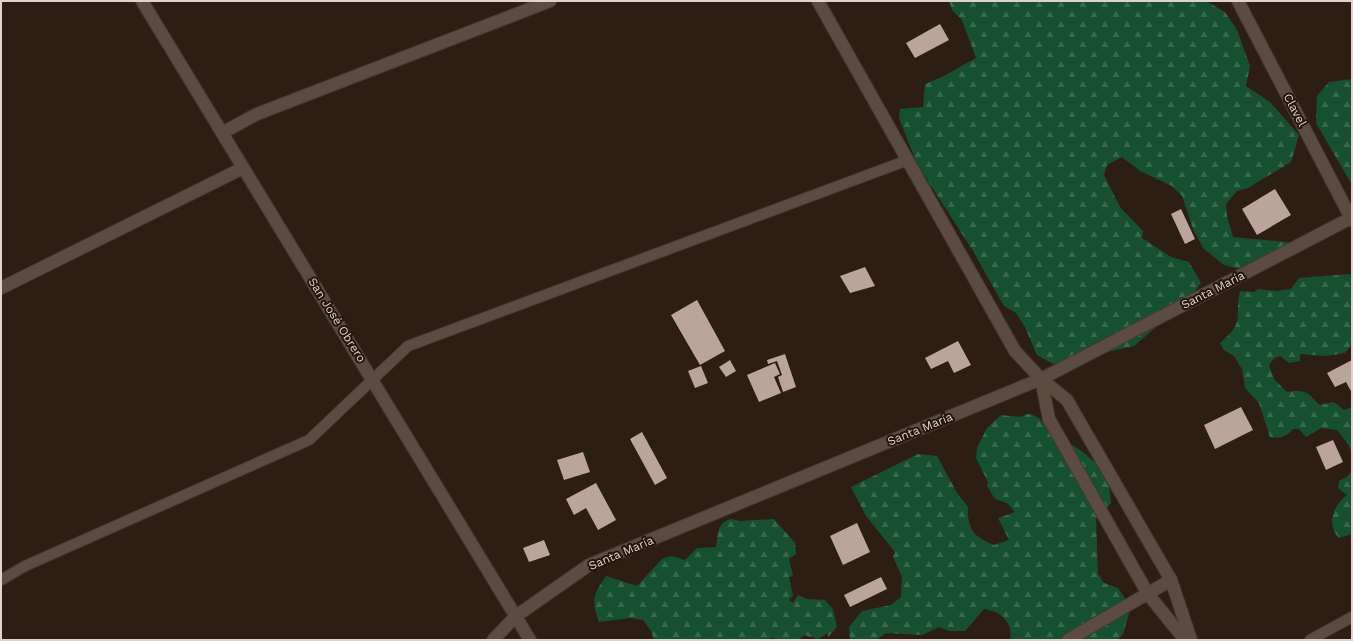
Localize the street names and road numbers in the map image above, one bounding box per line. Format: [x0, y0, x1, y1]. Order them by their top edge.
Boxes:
street label: Clavel [1281, 91, 1310, 129]
street label: Santa María [1179, 268, 1247, 312]
street label: San José Obrero [305, 275, 369, 365]
street label: Santa María [885, 409, 955, 448]
street label: Santa María [586, 533, 656, 573]

